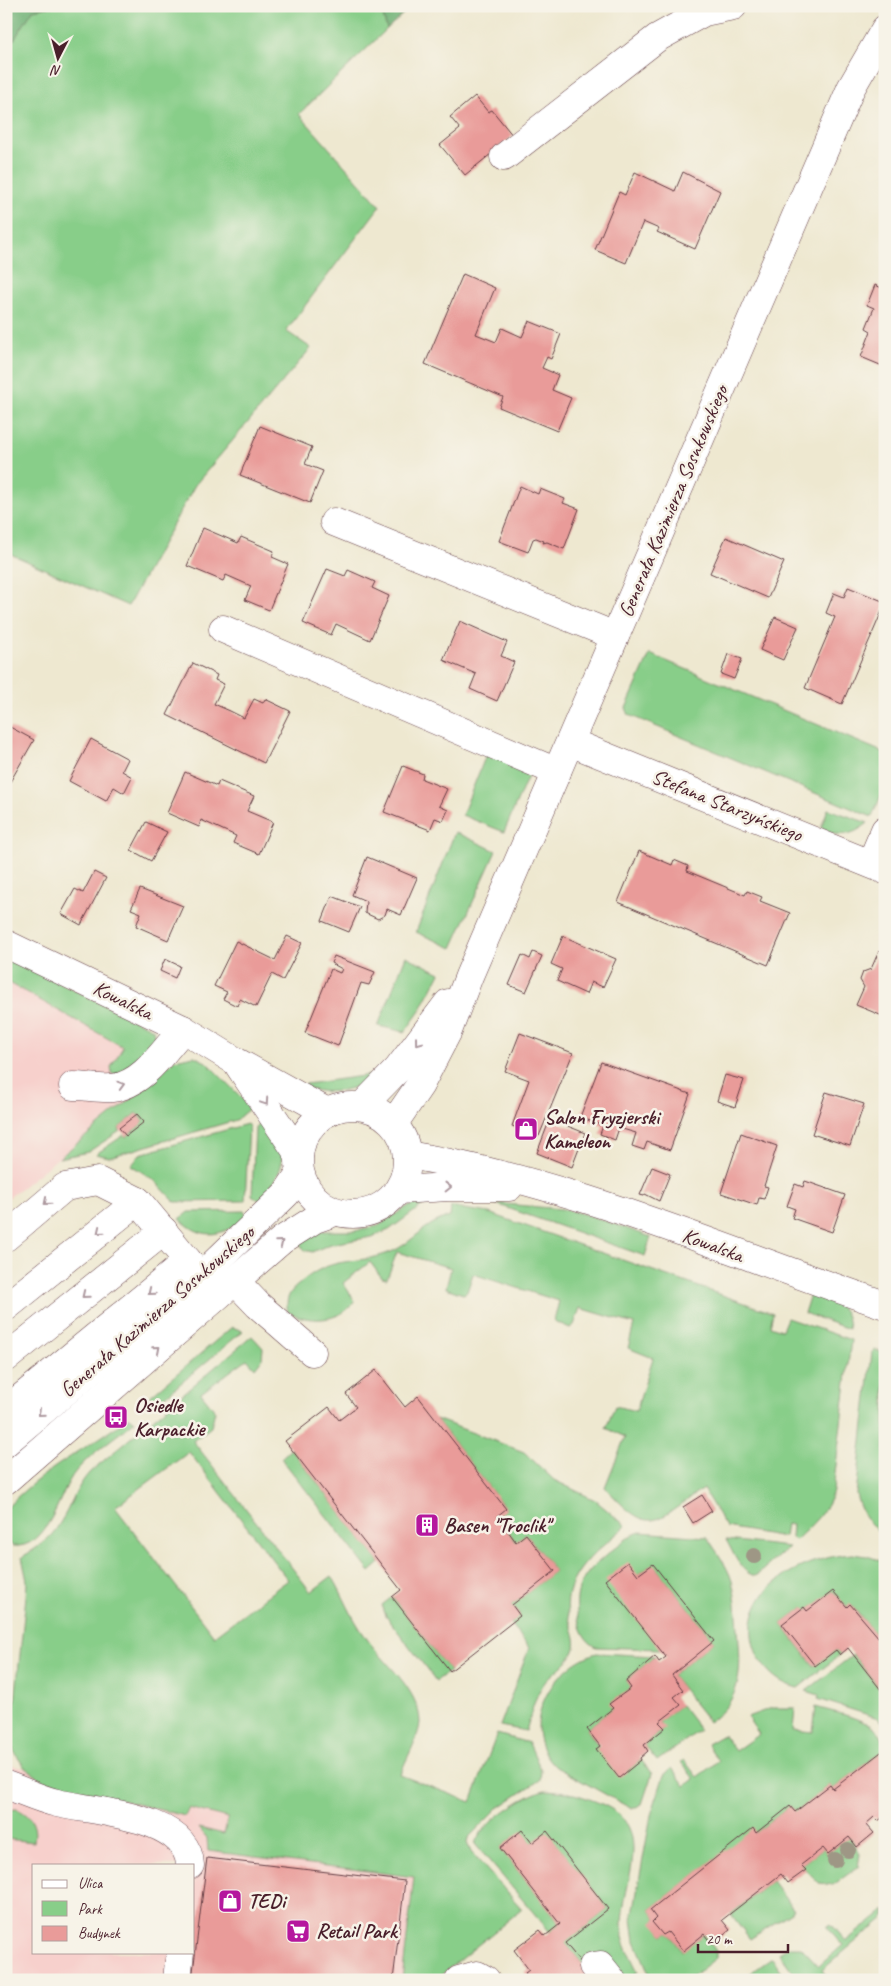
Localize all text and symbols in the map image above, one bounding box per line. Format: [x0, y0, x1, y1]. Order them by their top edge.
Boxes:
north arrow [32, 32, 82, 82]
text: N [49, 61, 62, 79]
street label: Generała Kazimierza Sosnkowskiego [612, 379, 735, 621]
street label: Stefana Starzyńskiego [648, 763, 808, 848]
street label: Kowalska [89, 975, 159, 1027]
one-way arrow [415, 1036, 424, 1046]
one-way arrow [117, 1080, 125, 1091]
one-way arrow [259, 1096, 268, 1106]
place label: Salon Fryzjerski Kameleon [544, 1104, 662, 1154]
shop icon: Salon Fryzjerski Kameleon [513, 1116, 539, 1142]
one-way arrow [444, 1182, 452, 1192]
one-way arrow [44, 1196, 53, 1205]
street label: Generała Kazimierza Sosnkowskiego [54, 1218, 261, 1403]
street label: Kowalska [679, 1222, 749, 1269]
one-way arrow [97, 1226, 106, 1234]
one-way arrow [274, 1239, 283, 1248]
one-way arrow [148, 1286, 157, 1294]
one-way arrow [82, 1289, 91, 1297]
one-way arrow [151, 1346, 160, 1355]
place label: Osiedle Karpackie [134, 1392, 206, 1442]
bus stop icon: Osiedle Karpackie [103, 1404, 129, 1430]
one-way arrow [38, 1407, 47, 1416]
building icon: Basen "Troclik" [414, 1512, 440, 1538]
place label: Basen "Troclik" [444, 1512, 555, 1538]
legend [32, 1864, 195, 1954]
text: Ulica [78, 1874, 103, 1893]
shop icon: TEDi [217, 1888, 243, 1914]
place label: TEDi [248, 1888, 288, 1914]
text: Park [78, 1900, 103, 1919]
supermarket icon: Retail Park [285, 1918, 311, 1944]
place label: Retail Park [316, 1918, 399, 1944]
scale bar [698, 1921, 788, 1953]
text: Budynek [78, 1924, 121, 1943]
text: 20 m [706, 1930, 733, 1949]

